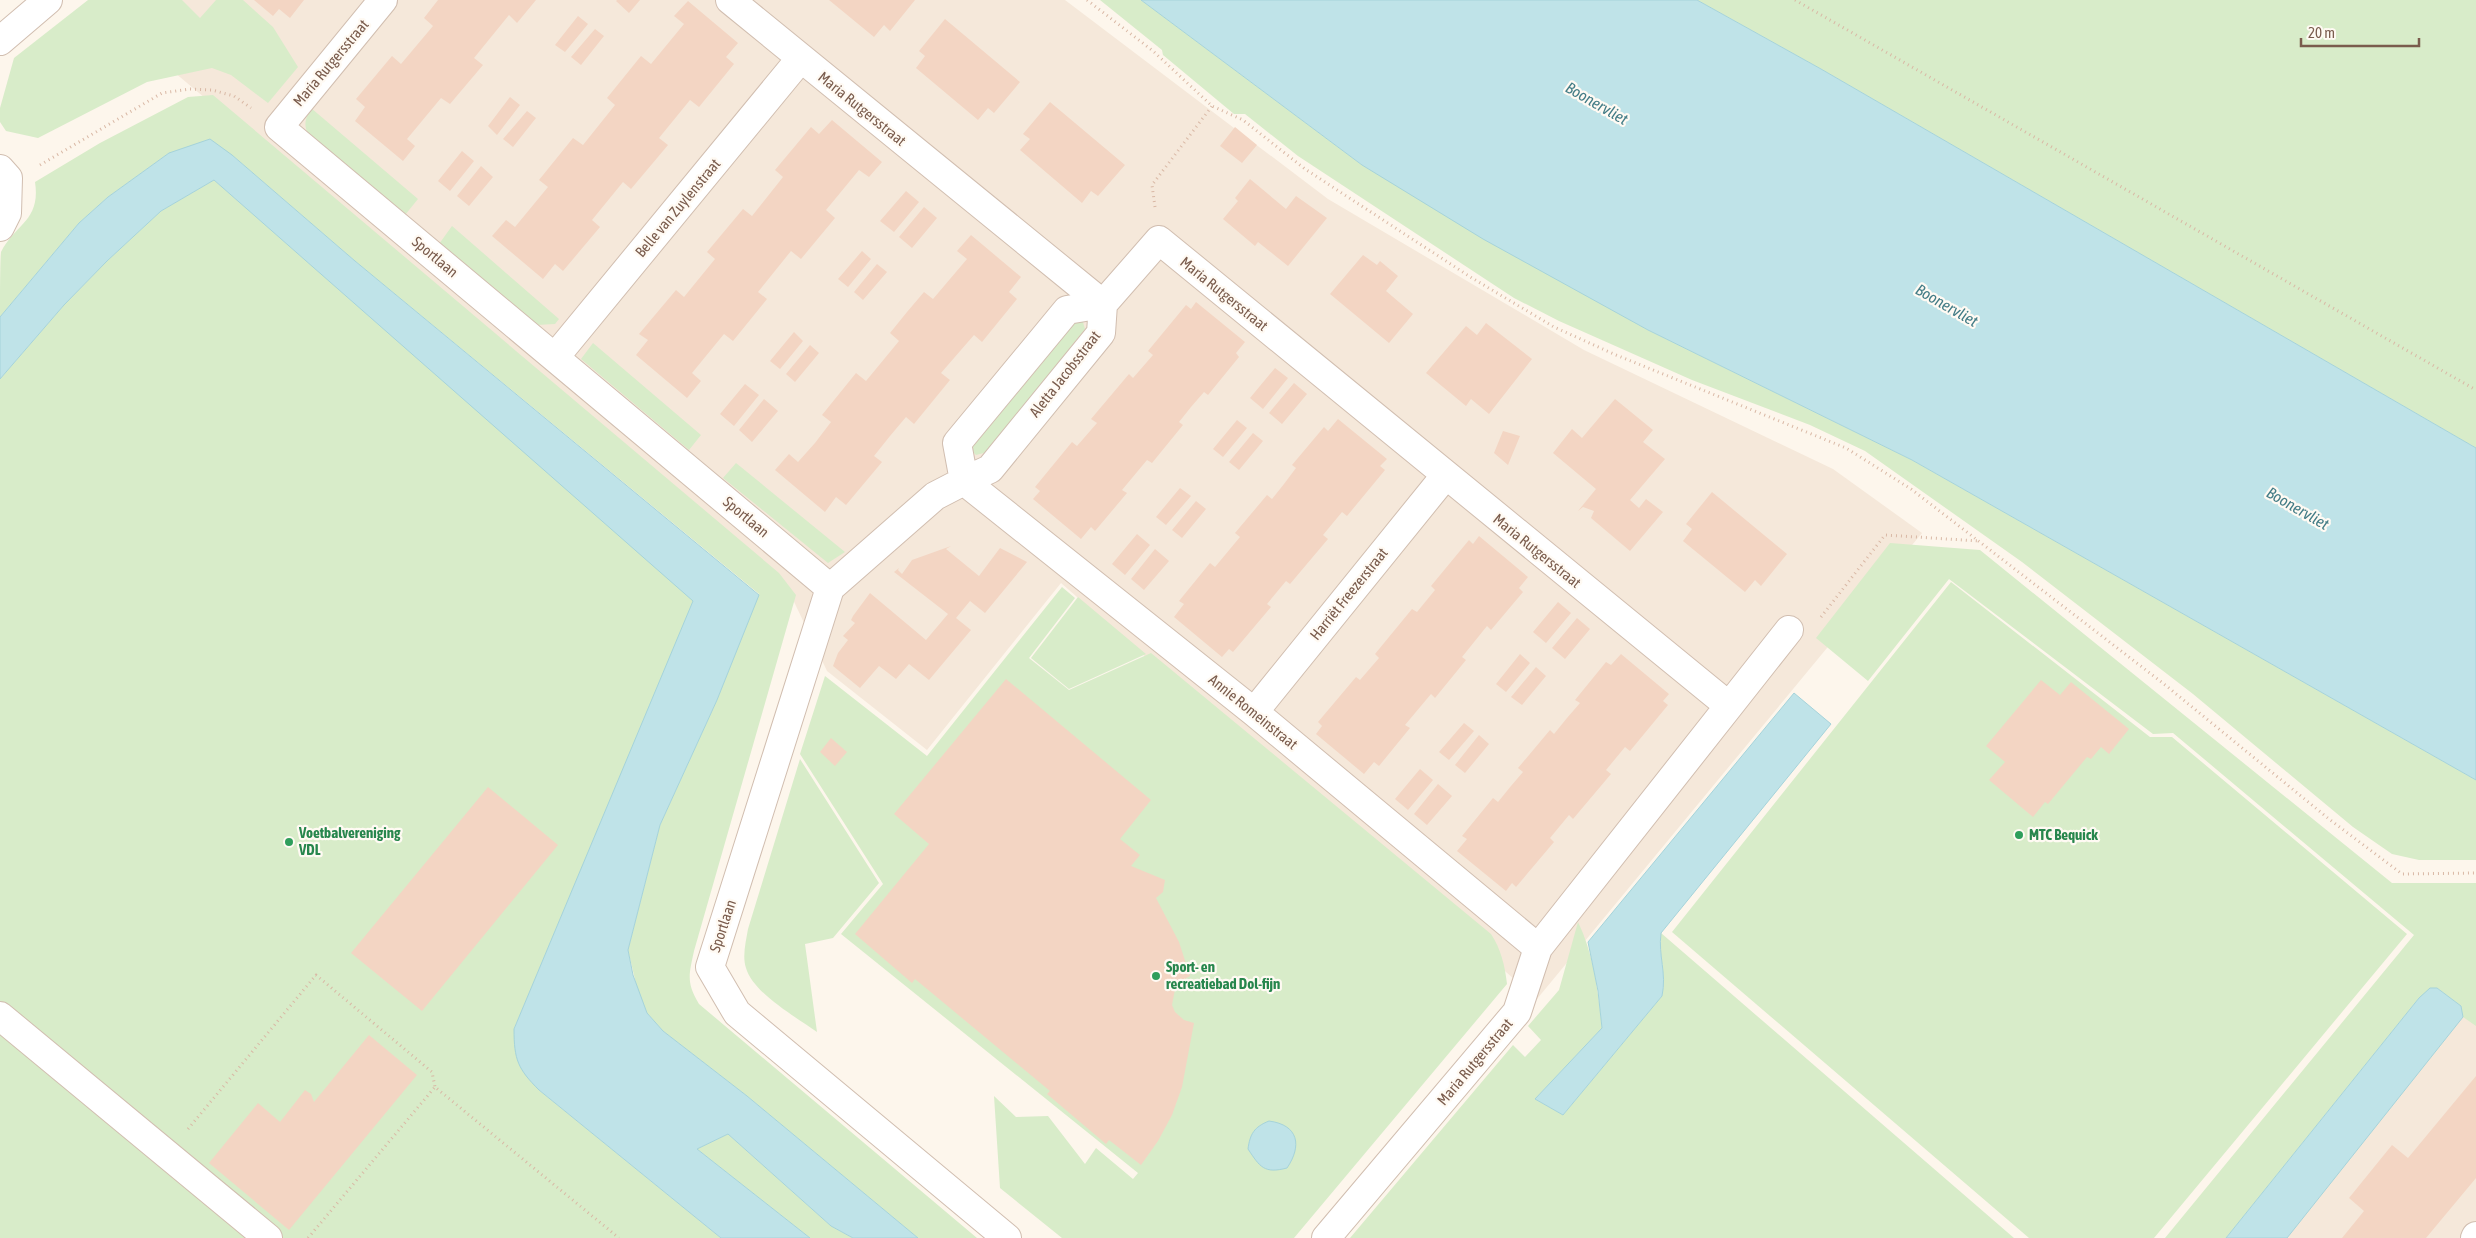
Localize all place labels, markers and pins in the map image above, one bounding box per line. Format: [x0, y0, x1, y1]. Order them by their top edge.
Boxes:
place label: Voetbalvereniging VDL [298, 824, 401, 858]
place label: MTC Bequick [2029, 826, 2098, 843]
marker: MTC Bequick [2013, 829, 2025, 841]
marker: Voetbalvereniging VDL [283, 836, 295, 848]
place label: Sport- en recreatiebad Dol-fijn [1166, 958, 1280, 992]
marker: Sport- en recreatiebad Dol-fijn [1150, 970, 1162, 982]

